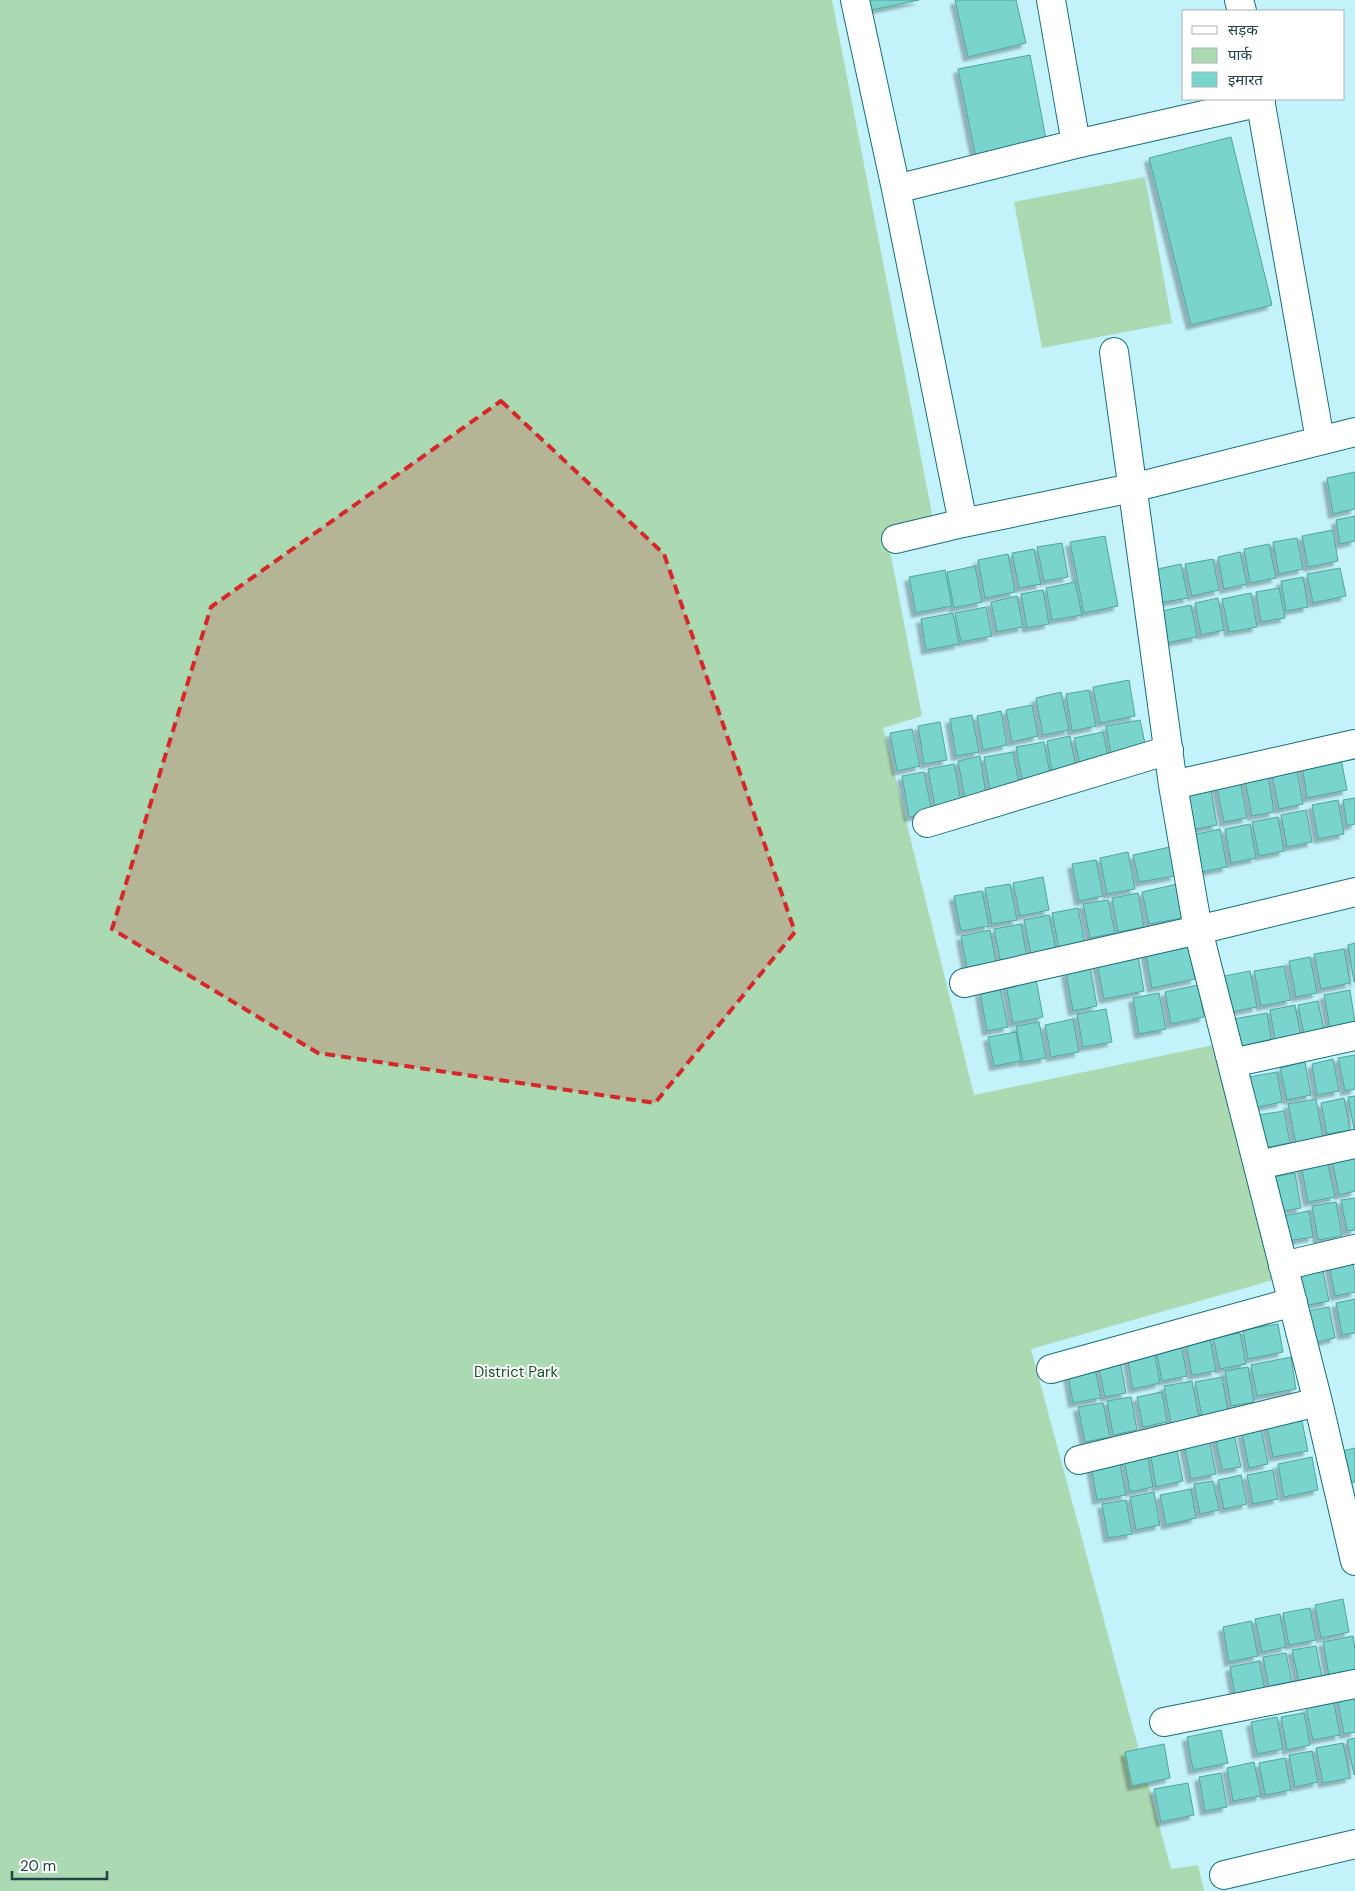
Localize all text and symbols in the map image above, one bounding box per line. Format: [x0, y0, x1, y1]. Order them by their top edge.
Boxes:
legend [1182, 10, 1345, 100]
text: सड़क [1228, 20, 1258, 40]
text: पार्क [1228, 45, 1252, 65]
text: इमारत [1228, 70, 1263, 90]
park label: District Park [474, 1362, 558, 1382]
scale bar [12, 1848, 108, 1880]
text: 20 m [20, 1856, 56, 1876]

